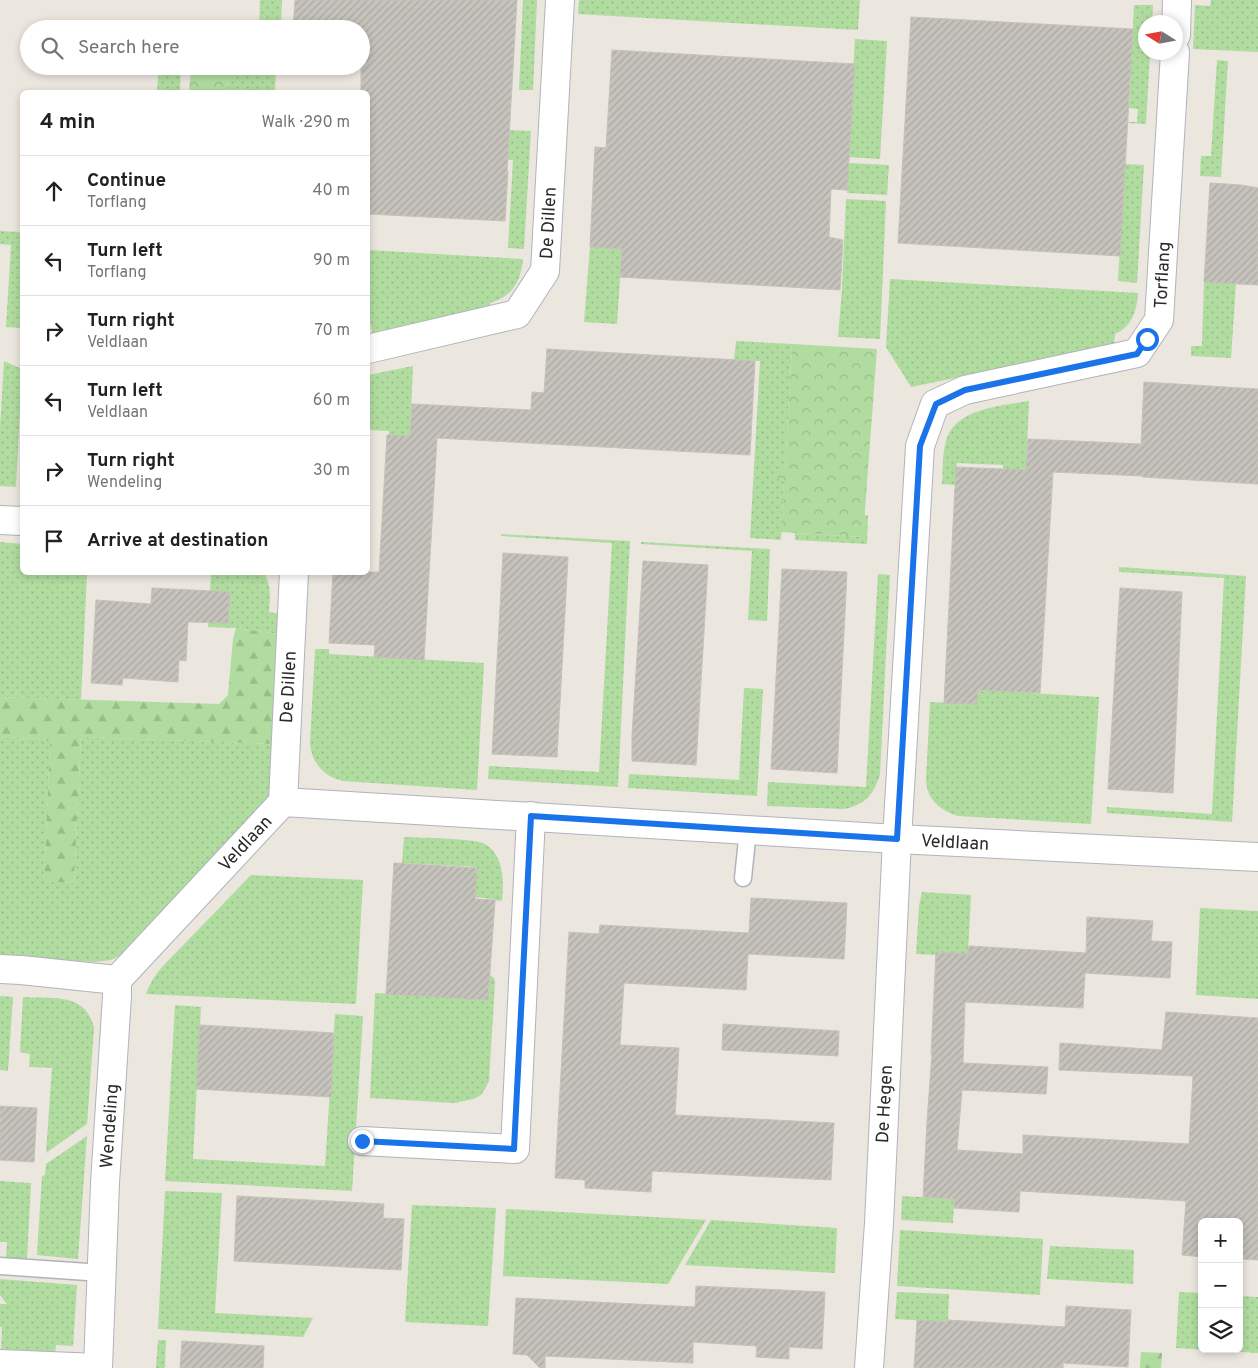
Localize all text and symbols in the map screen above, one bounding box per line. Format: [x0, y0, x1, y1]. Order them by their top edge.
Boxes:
north arrow [1138, 15, 1183, 60]
search box [20, 20, 370, 75]
icon: search [38, 34, 66, 62]
text: Search here [78, 36, 180, 60]
text: 4 min [40, 109, 96, 136]
text: Walk · 290 m [262, 113, 350, 133]
text: Continue [87, 169, 166, 193]
icon: ahead [40, 177, 68, 205]
text: 40 m [312, 181, 350, 201]
street label: De Dillen [536, 186, 563, 260]
text: Torflang [87, 193, 147, 213]
text: Turn left [87, 239, 163, 263]
street label: Torflang [1150, 241, 1177, 309]
icon: left [40, 247, 68, 275]
text: 90 m [313, 251, 350, 271]
text: Torflang [87, 263, 147, 283]
text: Turn right [87, 309, 175, 333]
icon: right [40, 317, 68, 345]
text: 70 m [315, 321, 350, 341]
route start [1136, 328, 1159, 351]
text: Veldlaan [87, 333, 148, 353]
text: Turn left [87, 379, 163, 403]
icon: left [40, 387, 68, 415]
text: 60 m [313, 391, 350, 411]
text: Veldlaan [87, 403, 148, 423]
text: Turn right [87, 449, 175, 473]
icon: right [40, 457, 68, 485]
text: 30 m [313, 461, 350, 481]
text: Wendeling [87, 473, 162, 493]
icon: arrive [40, 527, 68, 555]
text: Arrive at destination [87, 529, 268, 553]
street label: De Dillen [276, 650, 303, 724]
street label: Veldlaan [214, 811, 278, 877]
street label: Veldlaan [920, 830, 990, 857]
street label: De Hegen [872, 1064, 899, 1144]
street label: Wendeling [96, 1083, 125, 1169]
route end [351, 1130, 374, 1153]
map controls [1198, 1218, 1243, 1353]
button: + [1198, 1218, 1243, 1263]
button: − [1198, 1263, 1243, 1308]
button: layers [1198, 1308, 1243, 1353]

